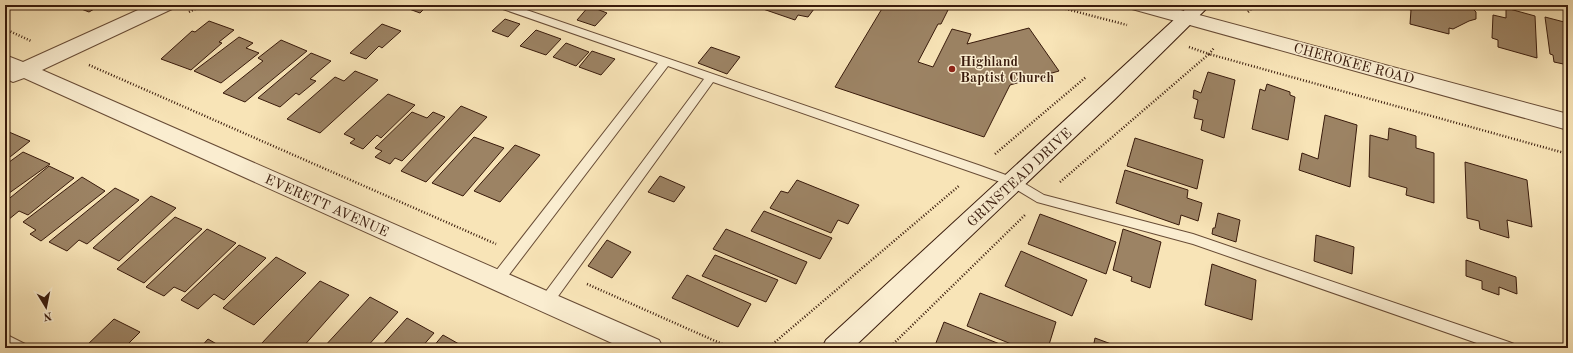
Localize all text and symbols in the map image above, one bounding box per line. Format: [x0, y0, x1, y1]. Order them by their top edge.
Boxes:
street label: CHEROKEE ROAD [1292, 41, 1416, 87]
place label: Highland Baptist Church [960, 55, 1054, 85]
marker: Highland Baptist Church [947, 64, 957, 74]
street label: GRINSTEAD DRIVE [965, 126, 1075, 230]
street label: EVERETT AVENUE [263, 172, 391, 240]
north arrow [26, 287, 66, 327]
text: N [42, 309, 53, 322]

